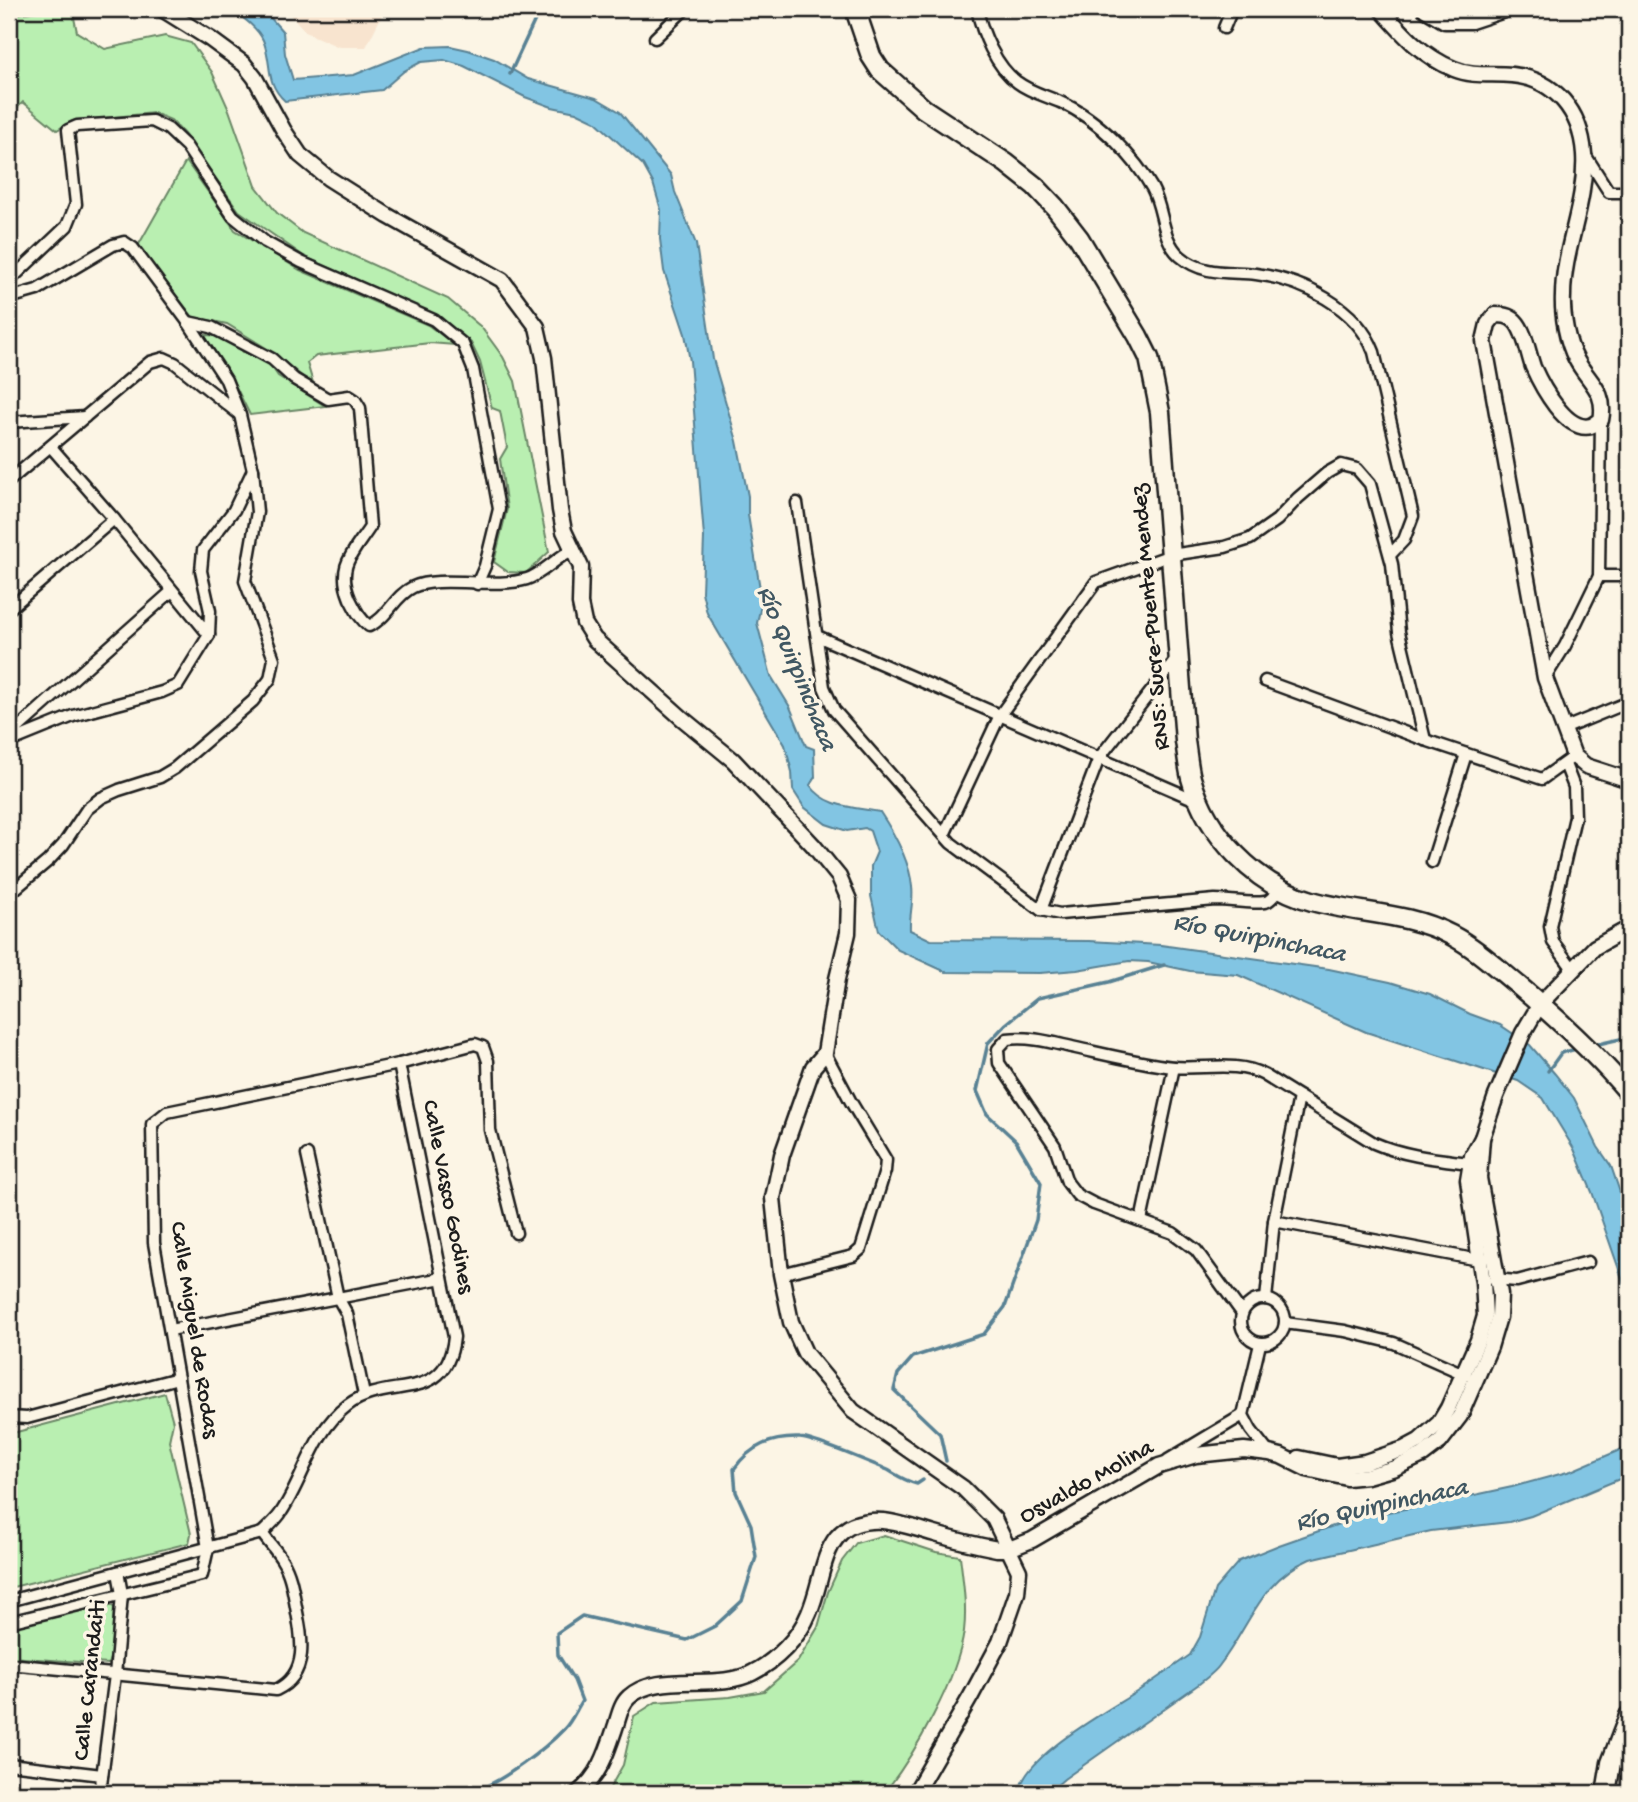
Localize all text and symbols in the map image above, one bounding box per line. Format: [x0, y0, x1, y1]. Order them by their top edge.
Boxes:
street label: RN5: Sucre-Puente Mendez [1126, 481, 1178, 751]
water label: Río Quirpinchaca [748, 582, 843, 757]
water label: Río Quirpinchaca [1170, 908, 1349, 972]
street label: Calle Vasco Godines [414, 1098, 480, 1297]
street label: Calle Miguel de Rodas [162, 1220, 225, 1441]
street label: Osvaldo Molina [1015, 1434, 1160, 1532]
water label: Río Quirpinchaca [1293, 1473, 1472, 1540]
street label: Calle Carandaiti [68, 1598, 114, 1762]

